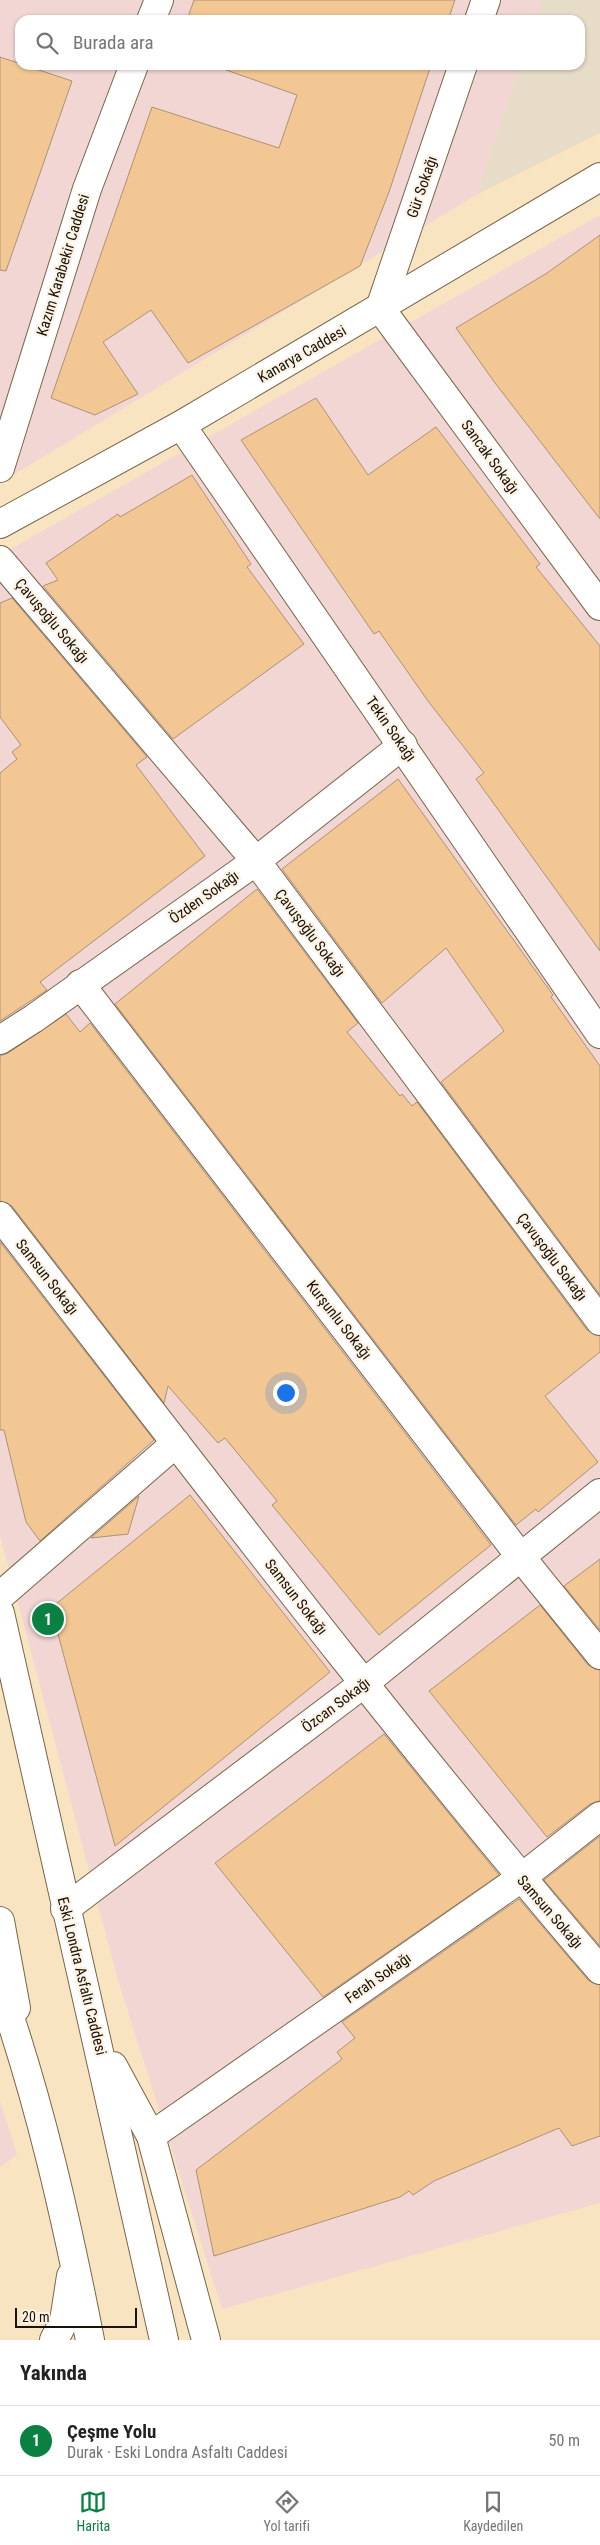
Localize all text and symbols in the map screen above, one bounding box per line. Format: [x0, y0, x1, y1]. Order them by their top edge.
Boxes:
search box [15, 15, 585, 70]
icon: search [33, 29, 61, 57]
text: Burada ara [73, 31, 154, 54]
street label: Gür Sokağı [403, 154, 441, 220]
street label: Kazım Karabekir Caddesi [33, 192, 93, 338]
street label: Kanarya Caddesi [255, 321, 349, 387]
street label: Sancak Sokağı [457, 417, 523, 497]
street label: Çavuşoğlu Sokağı [11, 575, 93, 667]
street label: Tekin Sokağı [362, 693, 420, 765]
street label: Özden Sokağı [166, 866, 242, 928]
street label: Çavuşoğlu Sokağı [271, 886, 349, 980]
street label: Çavuşoğlu Sokağı [513, 1210, 591, 1304]
street label: Samsun Sokağı [12, 1236, 82, 1318]
street label: Kurşunlu Sokağı [303, 1277, 375, 1363]
your location [273, 1380, 299, 1406]
street label: Samsun Sokağı [261, 1556, 331, 1638]
pin: 1 [32, 1600, 64, 1638]
street label: Özcan Sokağı [298, 1674, 374, 1736]
street label: Samsun Sokağı [513, 1872, 587, 1952]
street label: Eski Londra Asfaltı Caddesi [54, 1895, 110, 2057]
street label: Ferah Sokağı [342, 1949, 414, 2007]
scale bar [15, 2305, 138, 2328]
text: 20 m [22, 2309, 50, 2325]
text: Yakında [20, 2361, 87, 2385]
text: Çeşme Yolu [67, 2420, 156, 2443]
text: 1 [32, 2431, 40, 2450]
text: 50 m [548, 2431, 580, 2450]
text: Durak · Eski Londra Asfaltı Caddesi [67, 2443, 288, 2462]
tab: Harita [77, 2488, 110, 2534]
tab: Yol tarifi [264, 2488, 310, 2534]
tab: Kaydedilen [463, 2488, 523, 2534]

